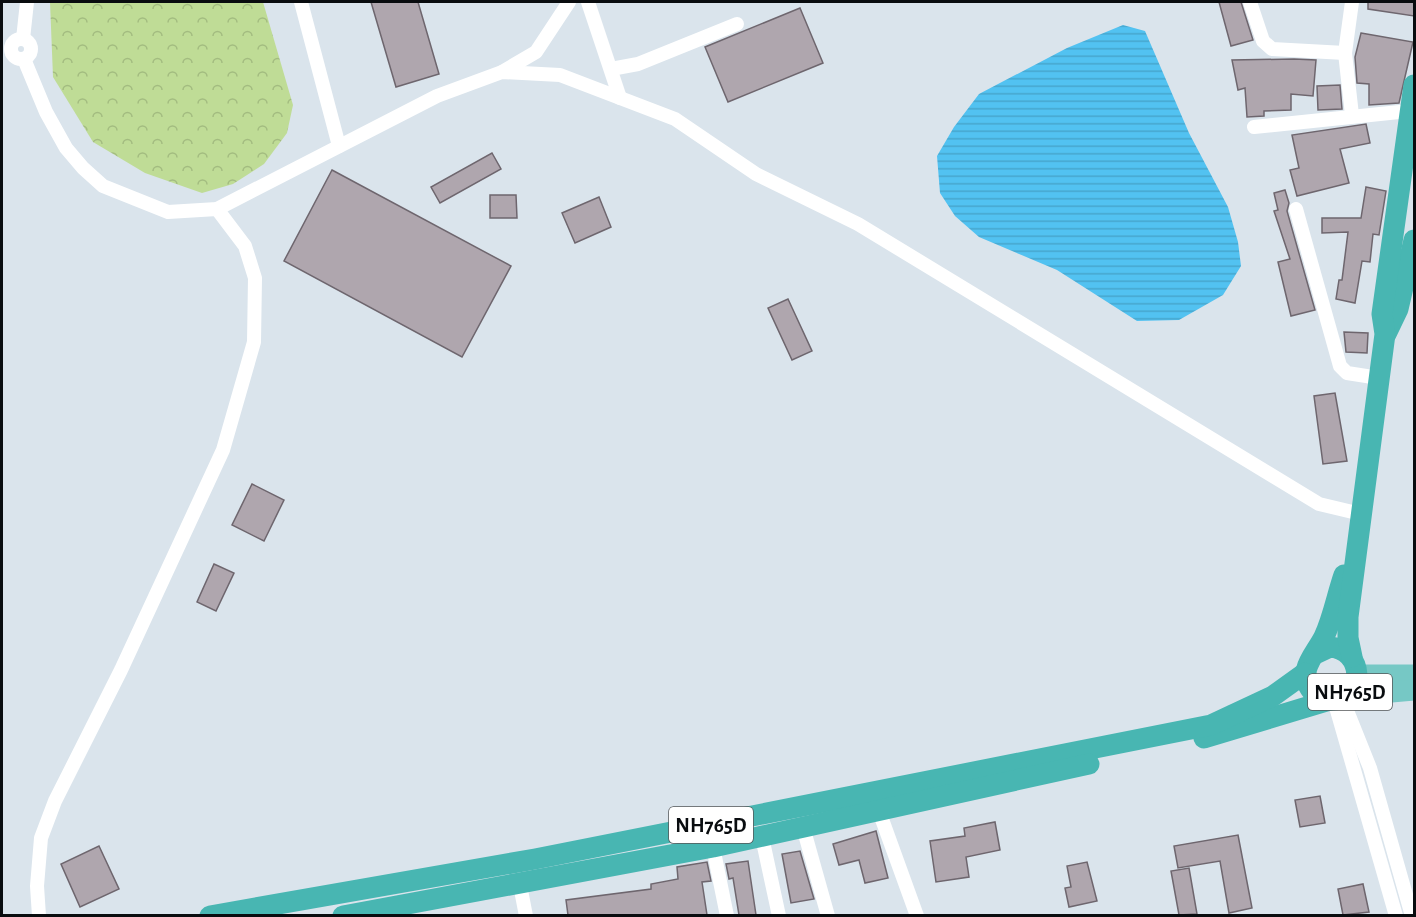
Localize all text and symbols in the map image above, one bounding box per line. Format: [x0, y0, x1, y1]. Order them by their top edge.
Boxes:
road number: NH765D [1308, 674, 1392, 710]
road number: NH765D [669, 807, 753, 843]

